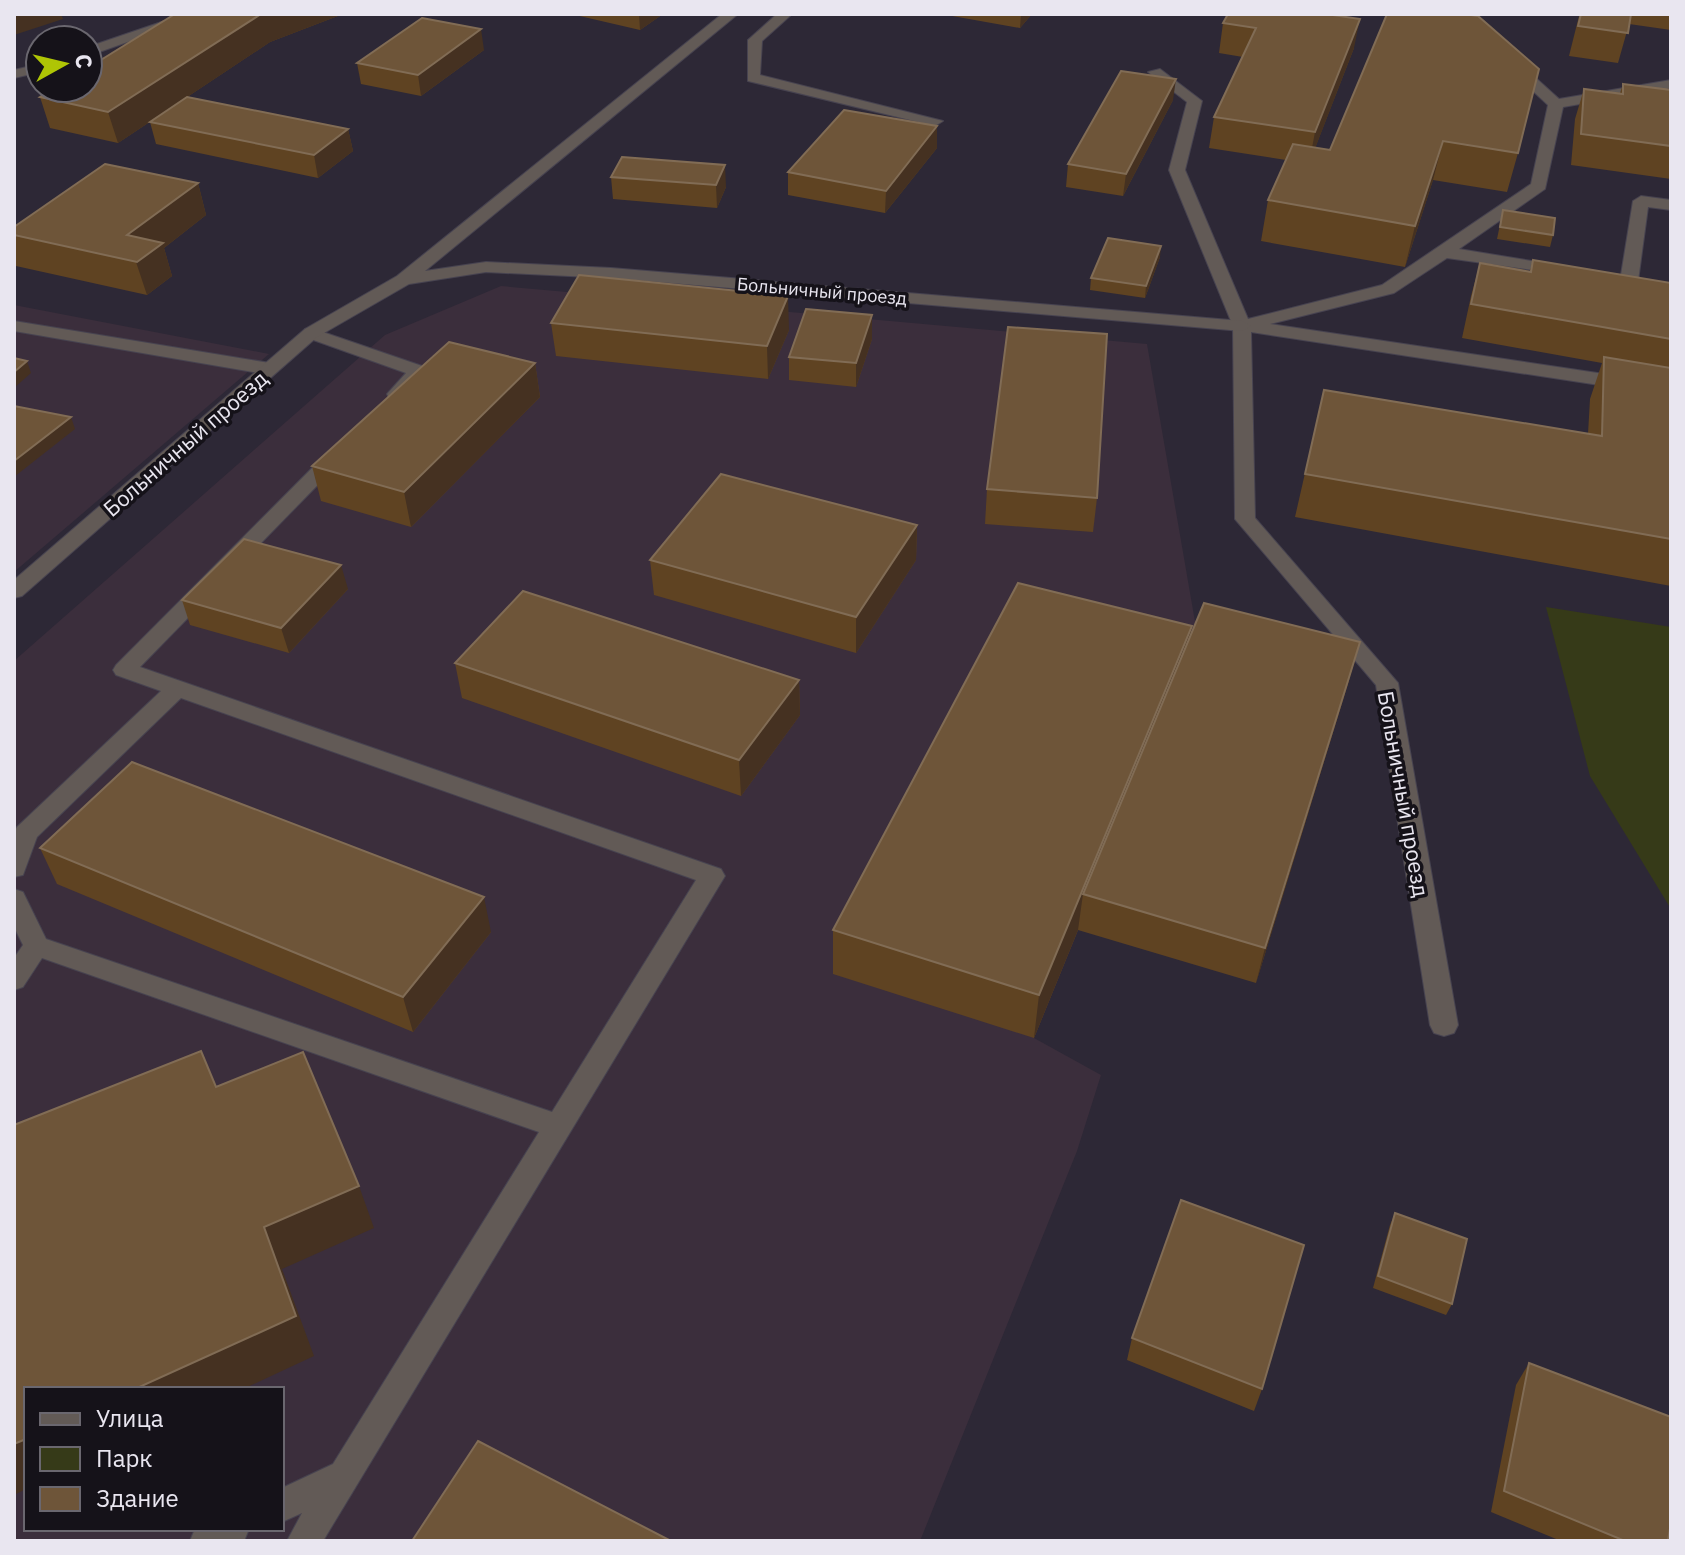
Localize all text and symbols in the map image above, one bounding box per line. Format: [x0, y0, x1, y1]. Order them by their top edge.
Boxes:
north arrow [24, 24, 104, 104]
text: С [69, 52, 100, 70]
street label: Больничный проезд [736, 272, 908, 310]
street label: Больничный проезд [97, 364, 273, 522]
street label: Больничный проезд [1372, 689, 1436, 899]
legend [24, 1387, 284, 1531]
text: Улица [96, 1402, 164, 1434]
text: Парк [96, 1442, 153, 1474]
text: Здание [96, 1482, 179, 1514]

